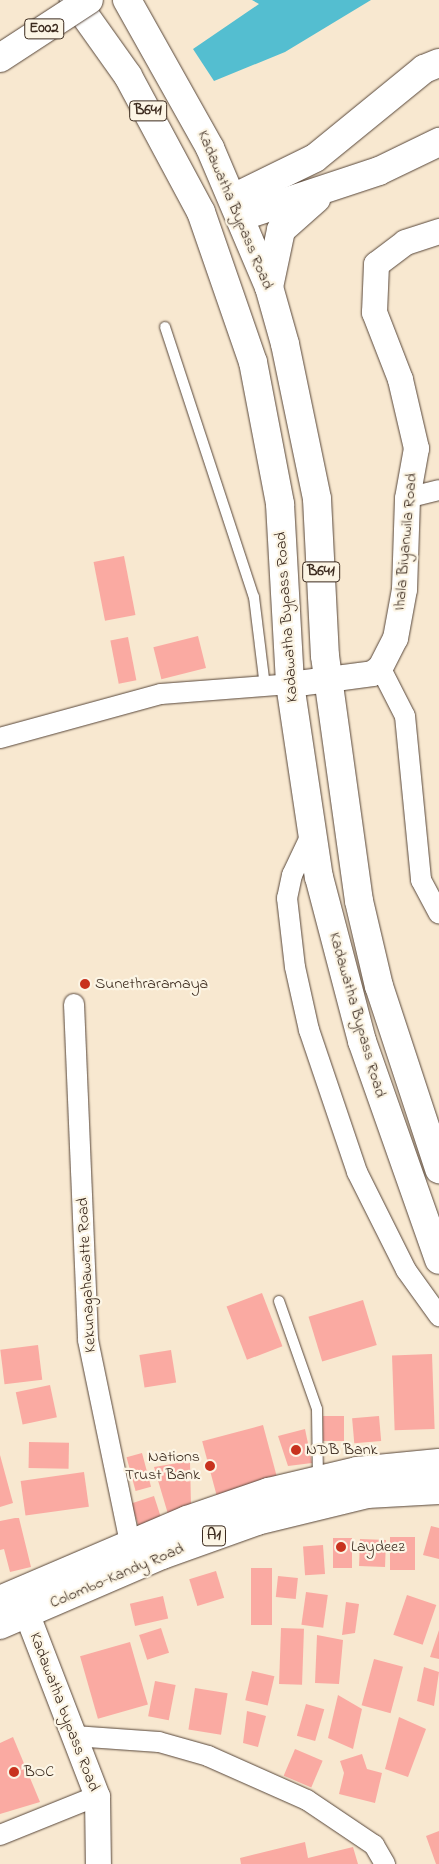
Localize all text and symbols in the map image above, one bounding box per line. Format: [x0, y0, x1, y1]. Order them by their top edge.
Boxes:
road number: E002 [24, 16, 64, 42]
road number: B641 [128, 98, 168, 124]
street label: Kadawatha Bypass Road [193, 128, 277, 292]
street label: Ihala Biyanwila Road [390, 472, 422, 612]
street label: Kadawatha Bypass Road [271, 531, 303, 703]
road number: B641 [301, 560, 341, 584]
street label: Kadawatha Bypass Road [324, 930, 390, 1100]
place label: Sunethraramaya [95, 974, 208, 994]
marker: Sunethraramaya [79, 978, 91, 990]
street label: Kekunagahawatte Road [73, 1197, 101, 1353]
place label: NDB Bank [306, 1440, 378, 1460]
marker: NDB Bank [290, 1444, 302, 1456]
place label: Nations Trust Bank [125, 1447, 200, 1485]
marker: Nations Trust Bank [204, 1460, 216, 1472]
road number: A1 [202, 1524, 226, 1548]
place label: Laydeez [351, 1537, 405, 1557]
street label: Colombo-Kandy Road [47, 1539, 187, 1613]
marker: Laydeez [335, 1541, 347, 1553]
street label: Kadawatha bypass Road [25, 1630, 103, 1794]
place label: BOC [24, 1762, 54, 1782]
marker: BOC [8, 1766, 20, 1778]

